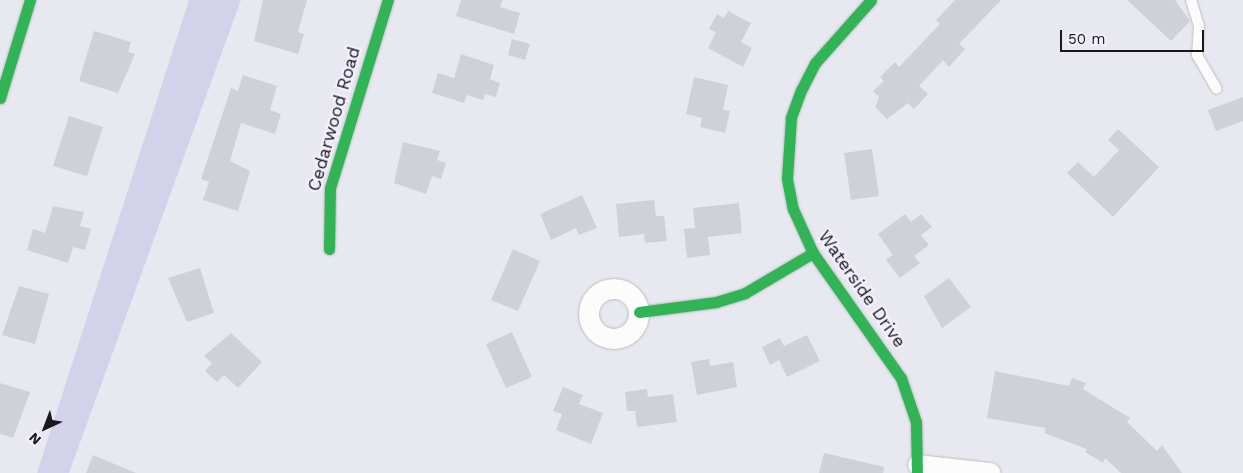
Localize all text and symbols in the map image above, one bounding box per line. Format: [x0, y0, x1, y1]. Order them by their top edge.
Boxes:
scale bar [1063, 20, 1207, 52]
text: 50 m [1068, 30, 1105, 48]
street label: Cedarwood Road [303, 44, 365, 194]
street label: Waterside Drive [814, 226, 910, 352]
north arrow [20, 403, 70, 453]
text: N [26, 430, 44, 448]

